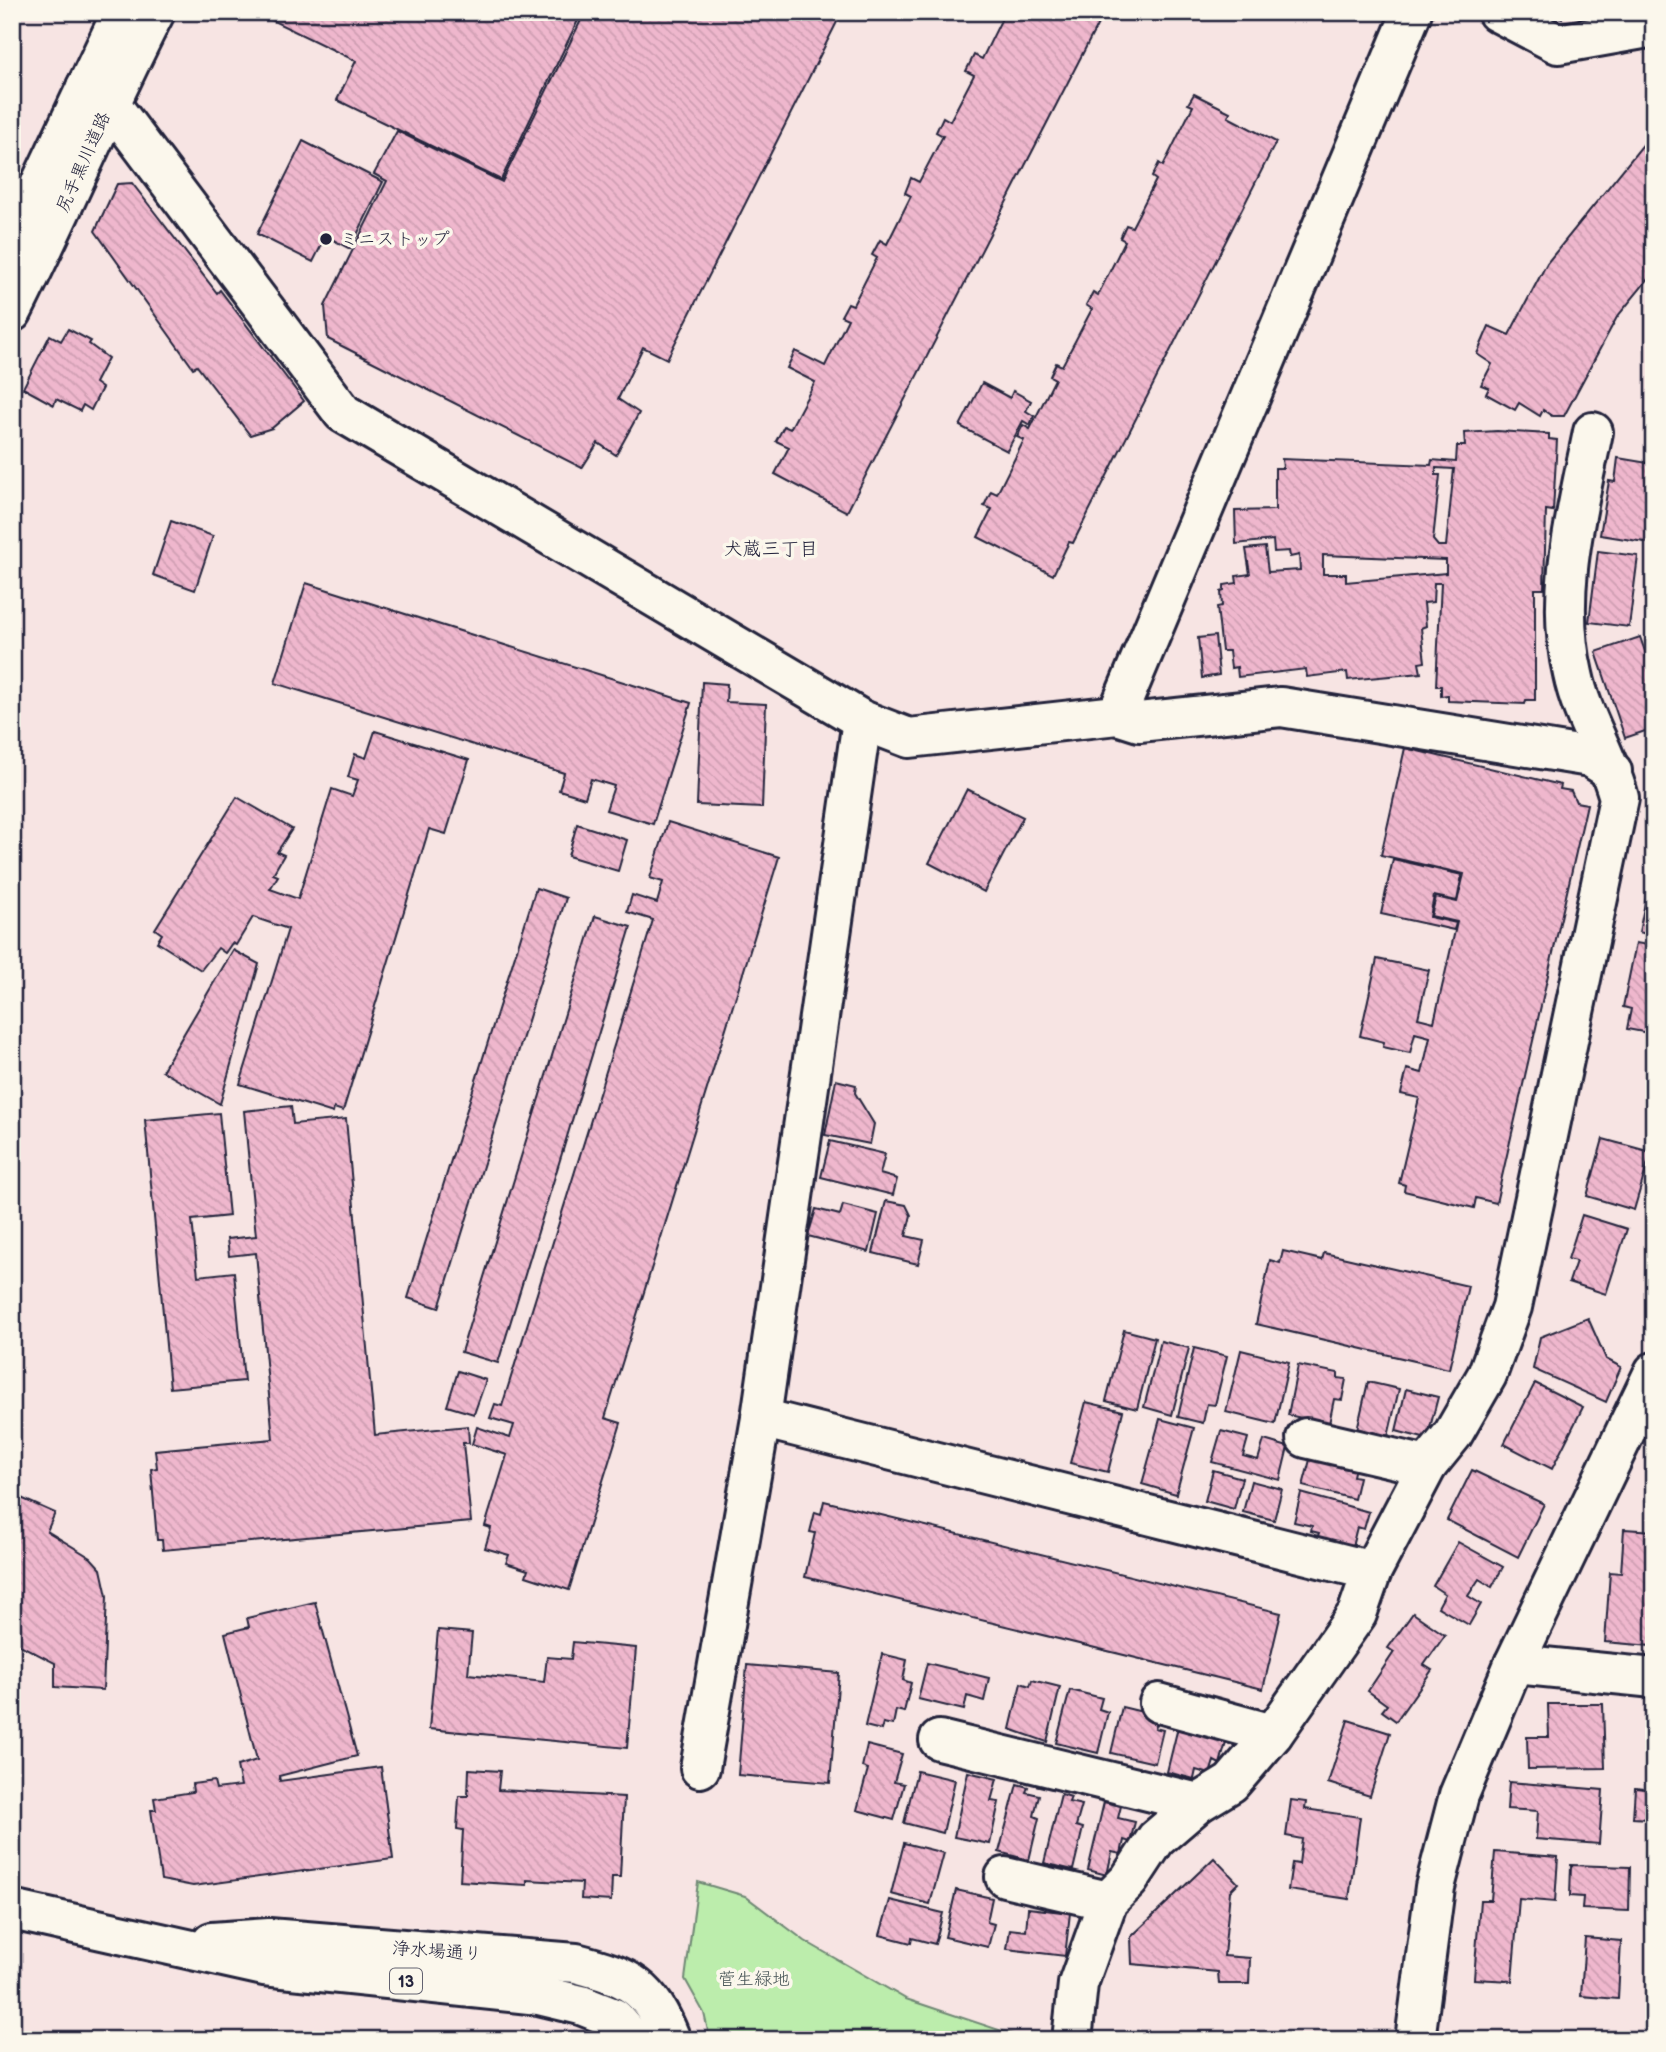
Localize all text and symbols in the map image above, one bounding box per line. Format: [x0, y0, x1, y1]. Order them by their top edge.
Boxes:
street label: 尻手黒川道路 [52, 109, 115, 216]
place label: ミニストップ [340, 229, 450, 250]
marker: ミニストップ [318, 231, 334, 247]
district label: 犬蔵三丁目 [723, 538, 819, 561]
street label: 浄水場通り [391, 1938, 483, 1965]
road number: 13 [390, 1968, 422, 1994]
park label: 菅生緑地 [718, 1969, 790, 1990]

